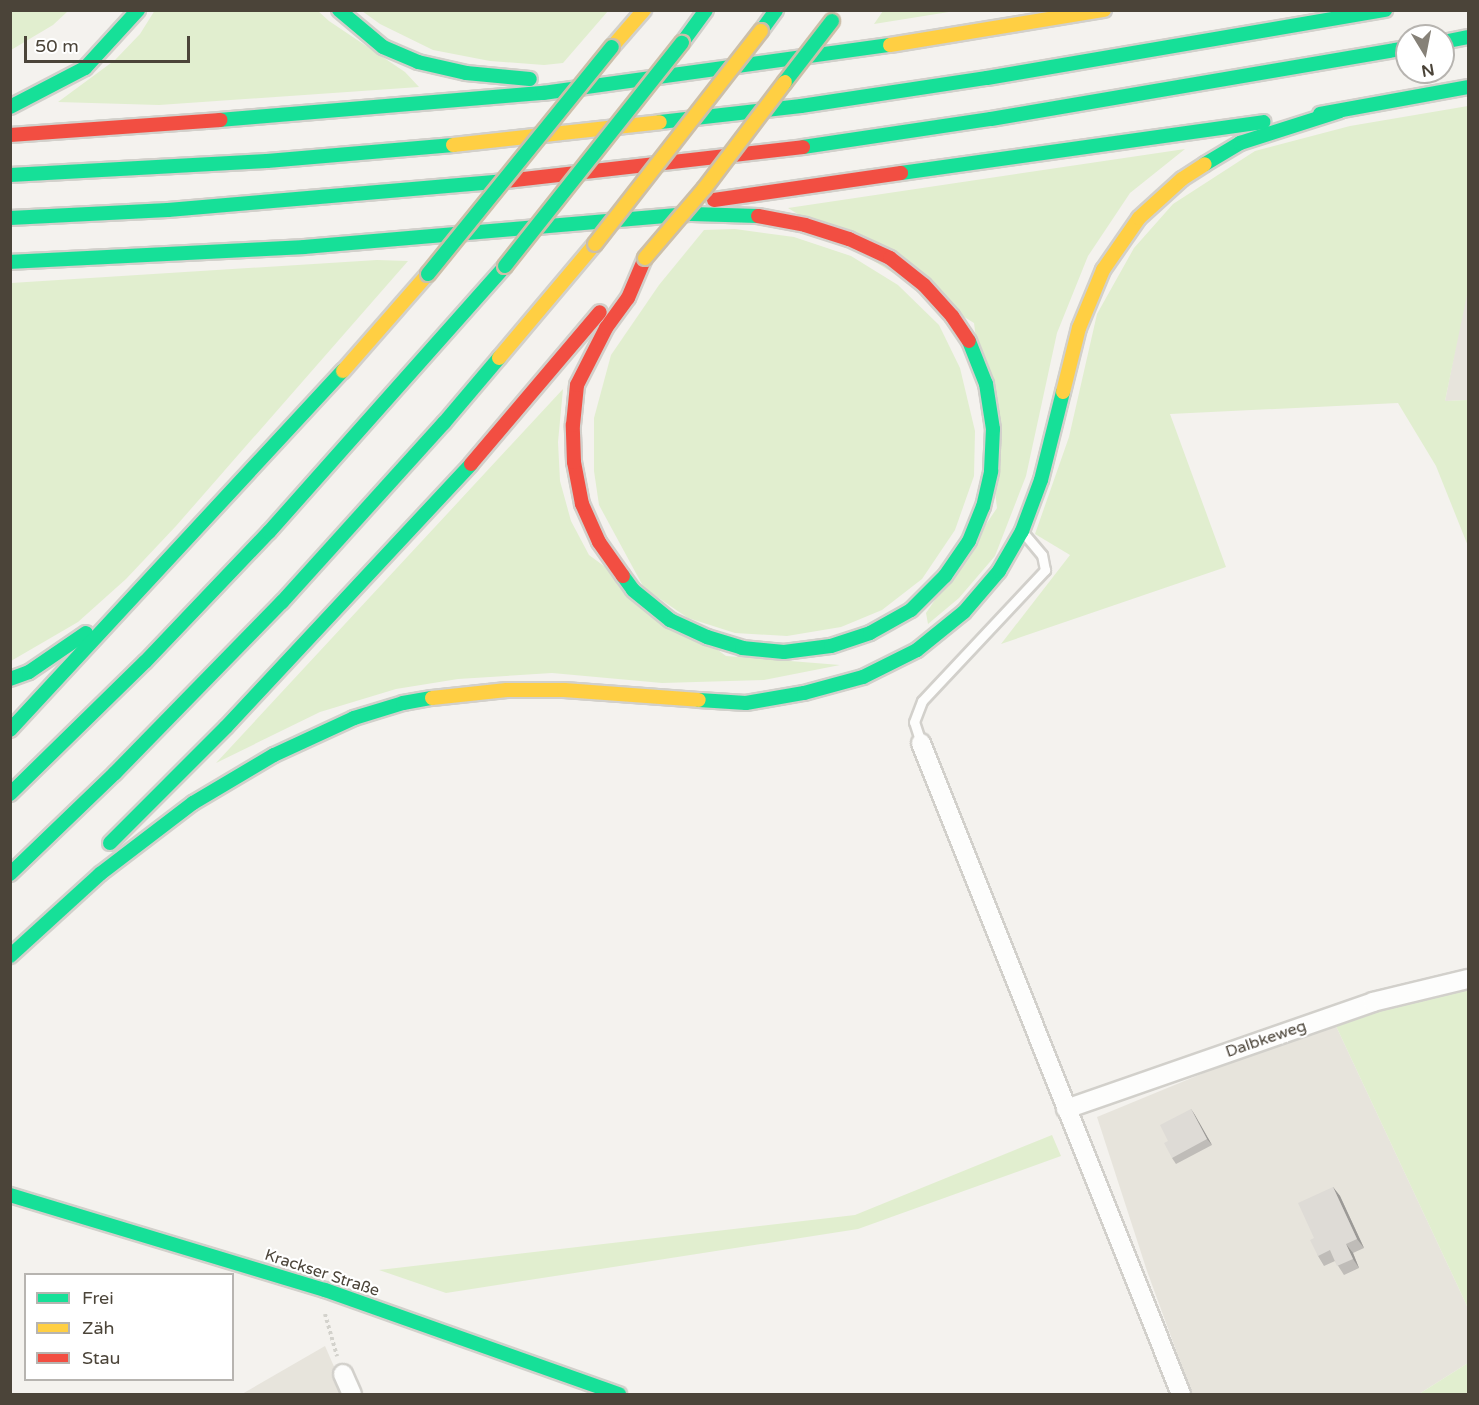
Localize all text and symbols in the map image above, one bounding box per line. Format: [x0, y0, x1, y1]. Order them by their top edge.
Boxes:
scale bar [27, 24, 194, 62]
north arrow [1395, 24, 1455, 84]
text: 50 m [35, 35, 79, 57]
text: N [1420, 59, 1436, 81]
street label: Dalbkeweg [1223, 1016, 1309, 1062]
street label: Krackser Straße [262, 1245, 382, 1301]
legend [24, 1273, 234, 1381]
text: Frei [82, 1287, 114, 1309]
text: Zäh [82, 1317, 115, 1339]
text: Stau [82, 1347, 121, 1369]

